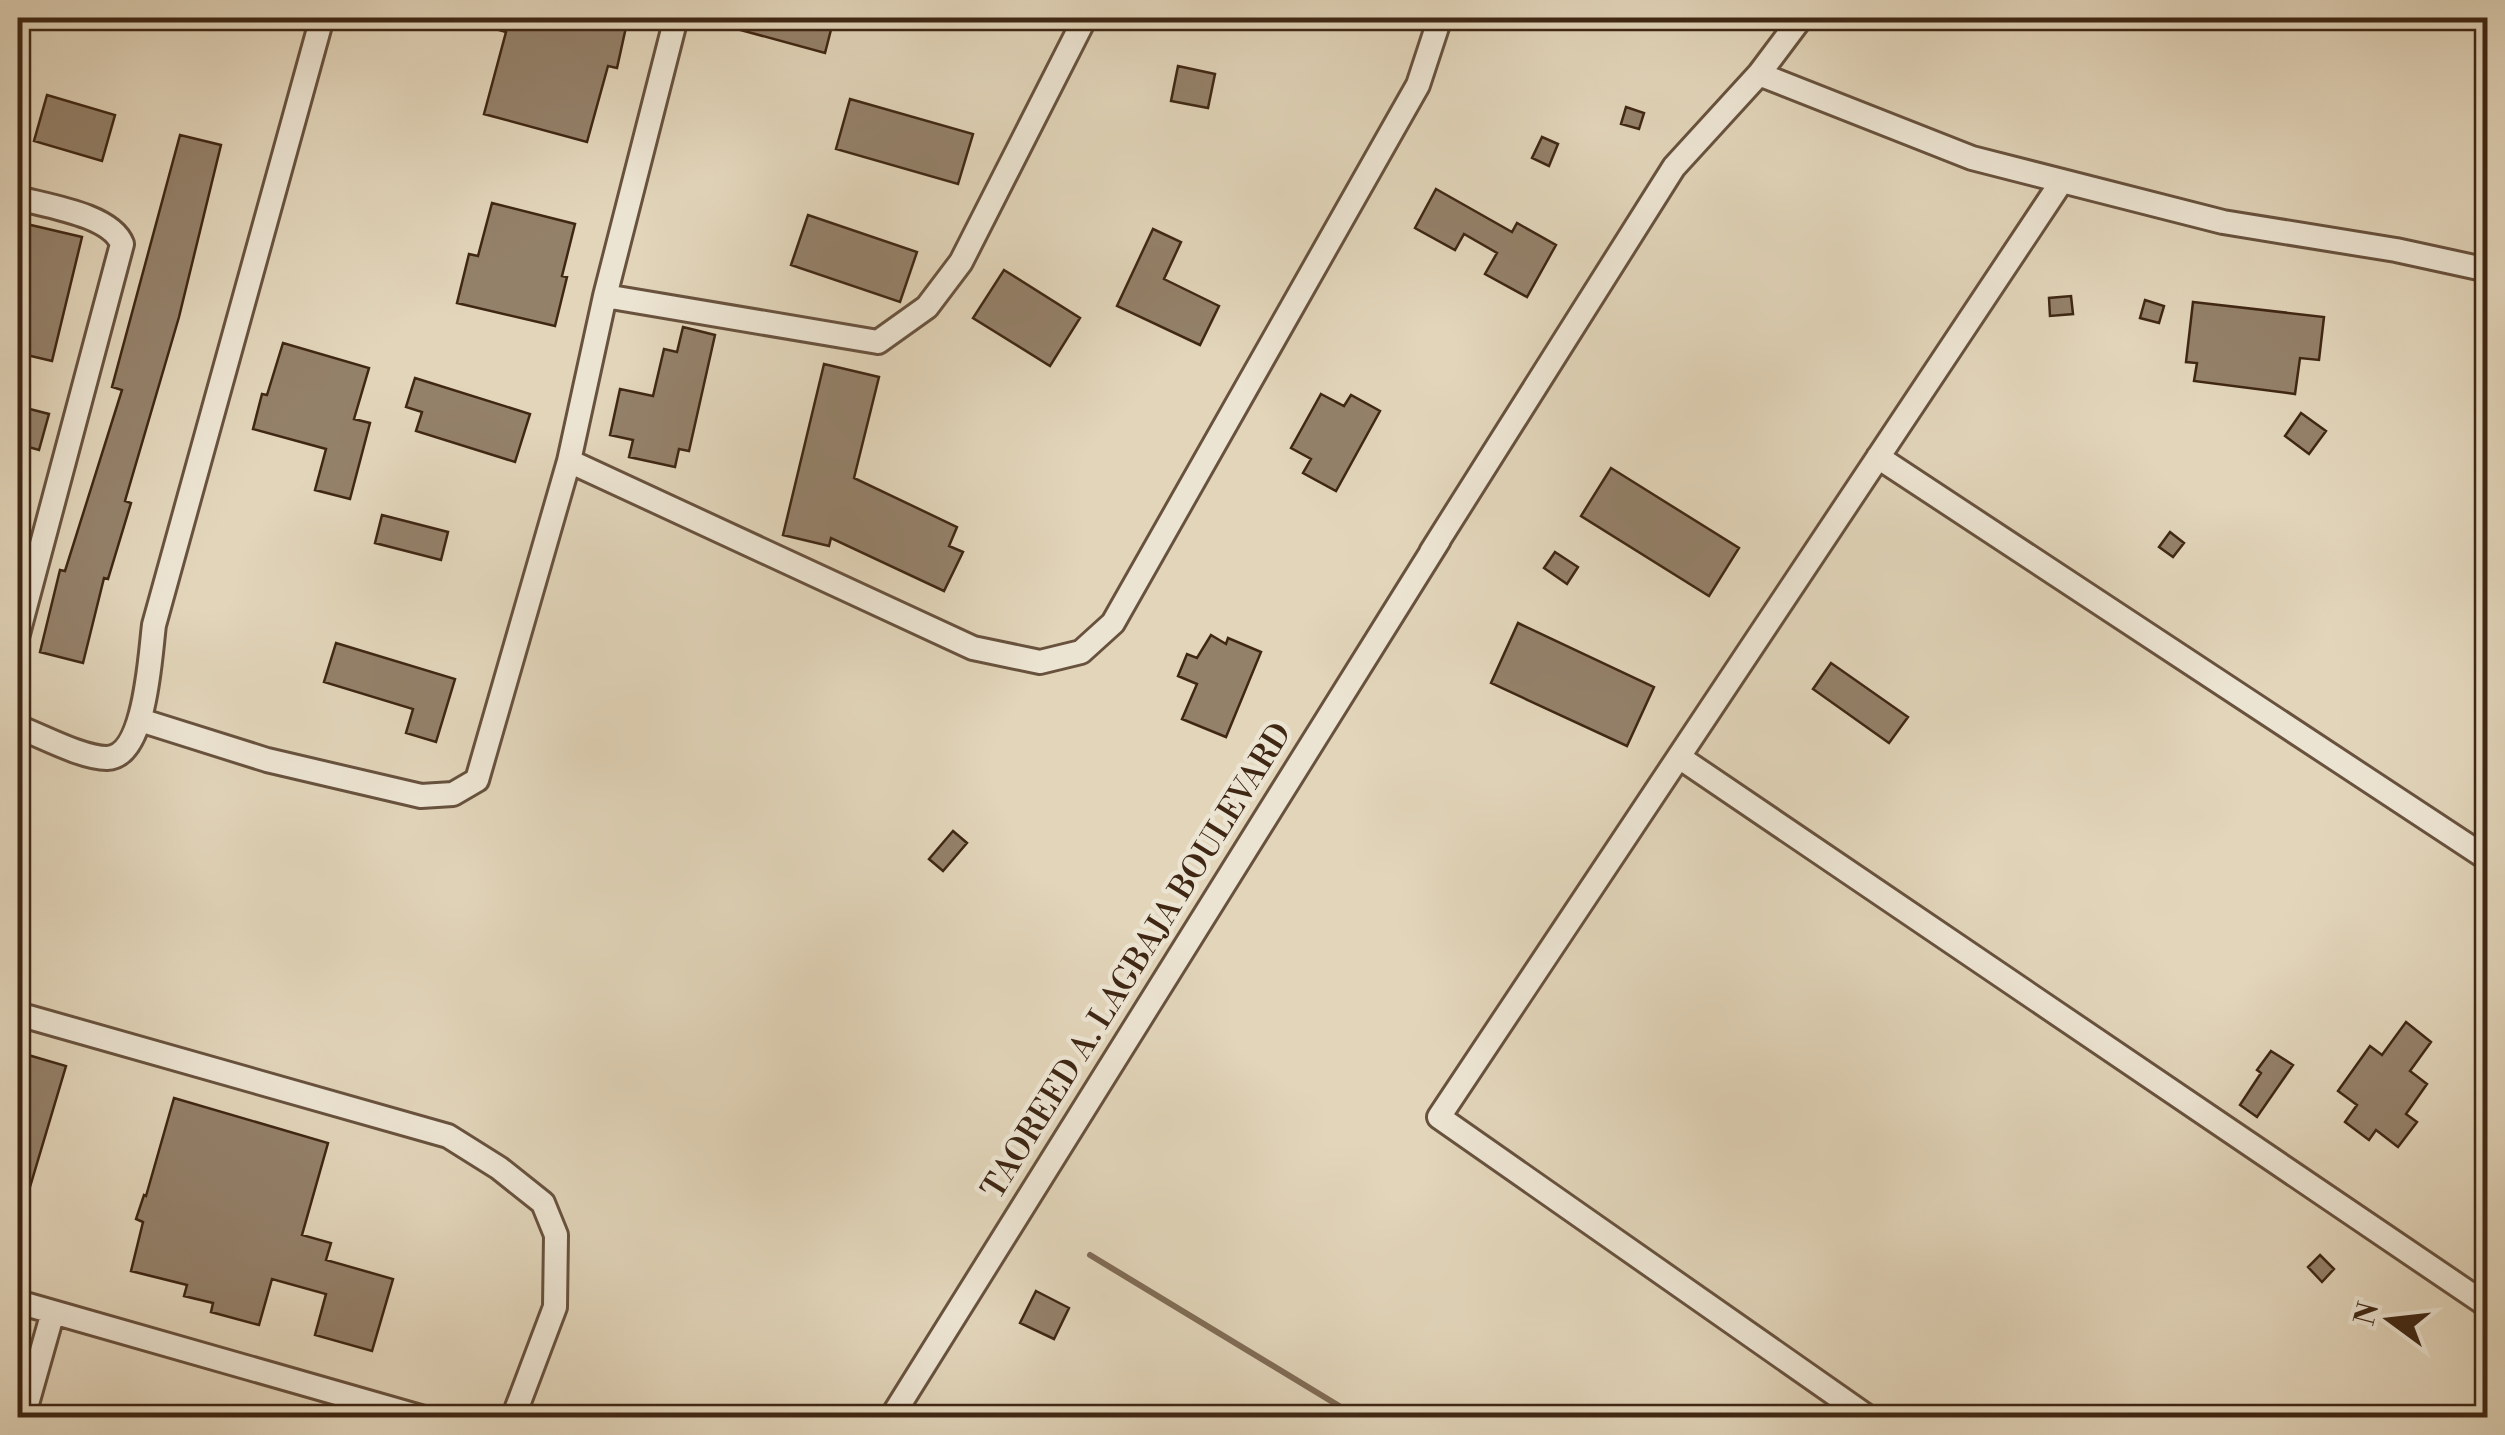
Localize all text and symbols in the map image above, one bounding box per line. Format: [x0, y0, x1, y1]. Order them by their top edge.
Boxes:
street label: TAOREED A. LAGBAJA BOULEVARD [973, 715, 1301, 1207]
north arrow [2340, 1270, 2440, 1370]
text: N [2348, 1299, 2387, 1329]

